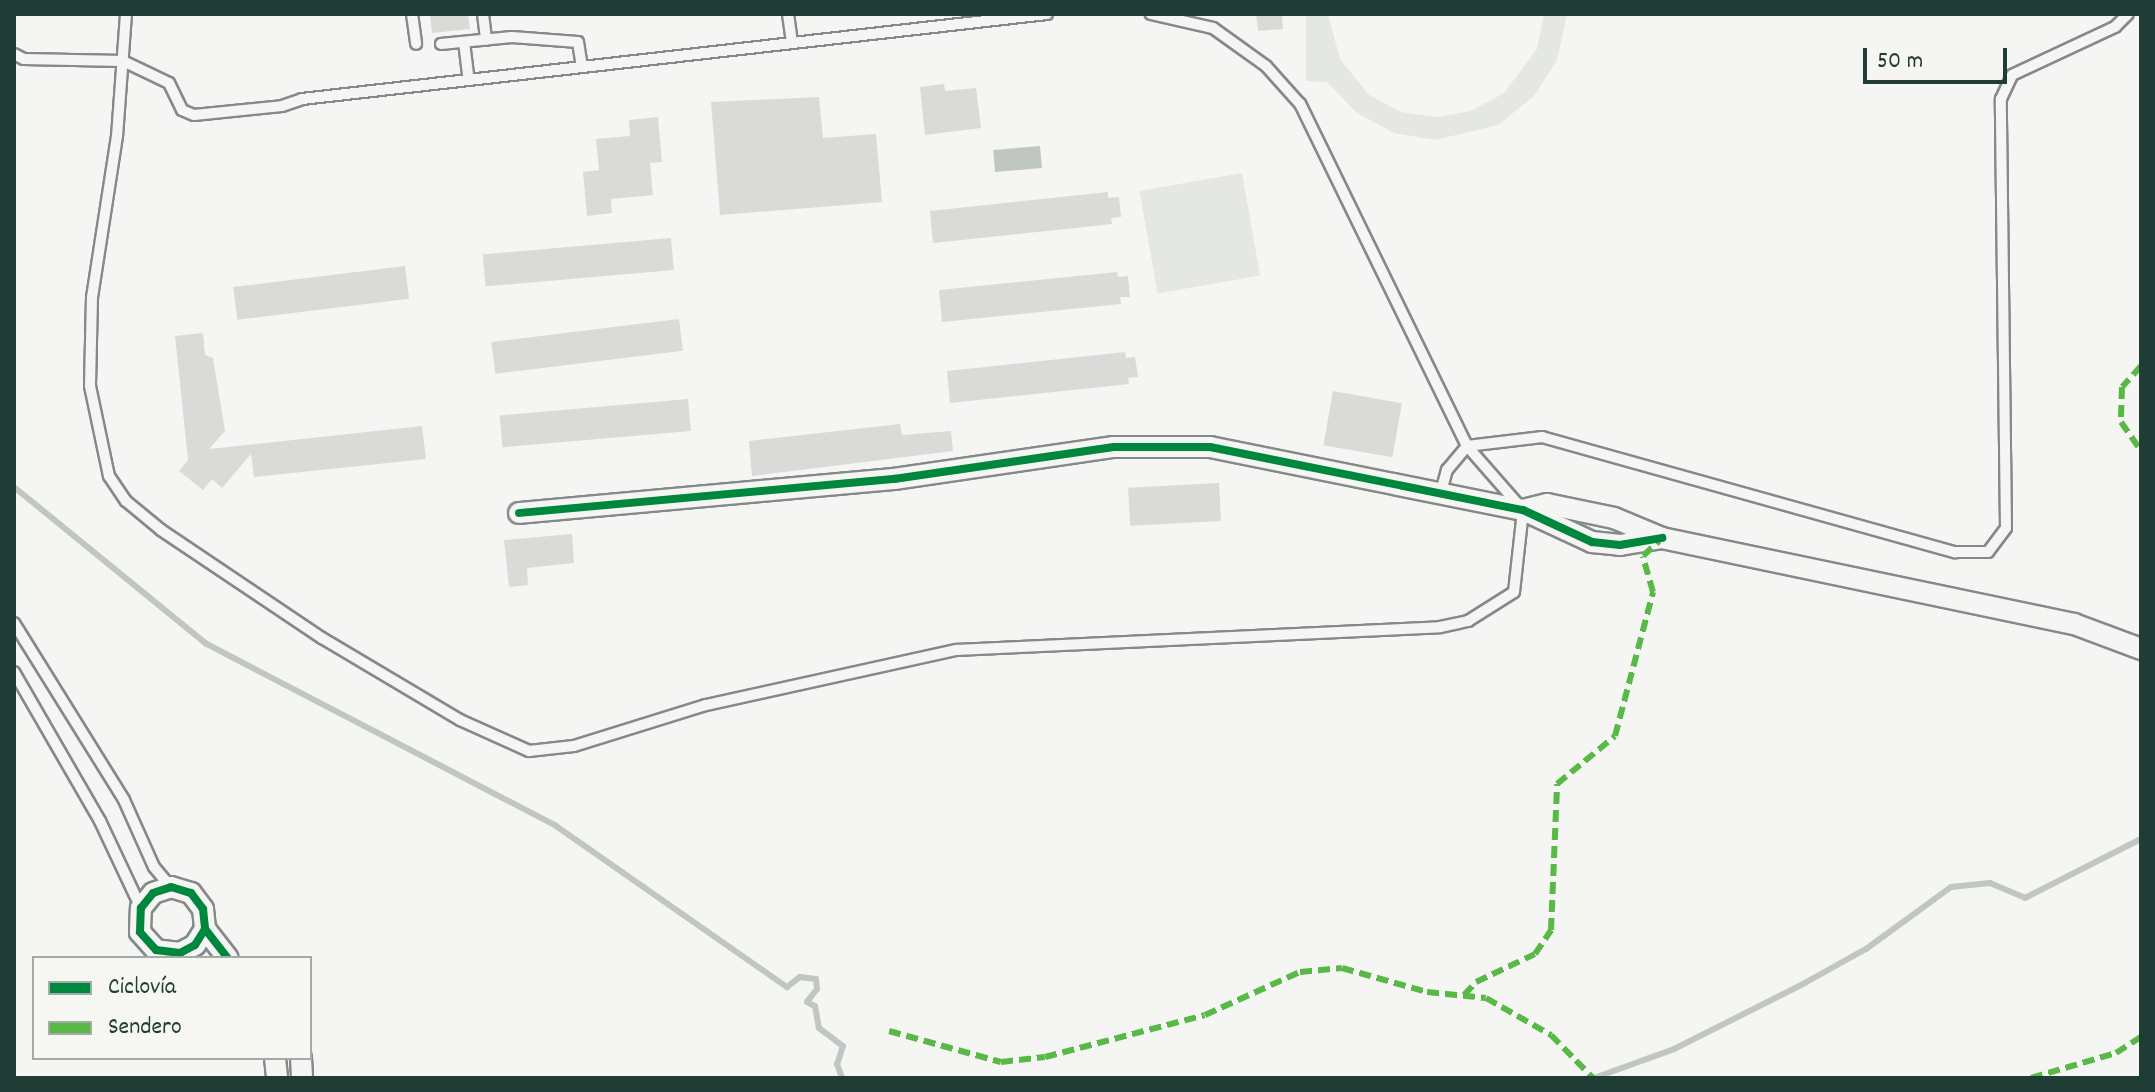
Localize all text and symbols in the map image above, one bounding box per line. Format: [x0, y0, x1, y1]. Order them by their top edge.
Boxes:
scale bar [1867, 32, 2011, 82]
text: 50 m [1877, 45, 1923, 79]
legend [32, 956, 312, 1060]
text: Ciclovía [108, 971, 176, 1005]
text: Sendero [108, 1011, 182, 1045]

